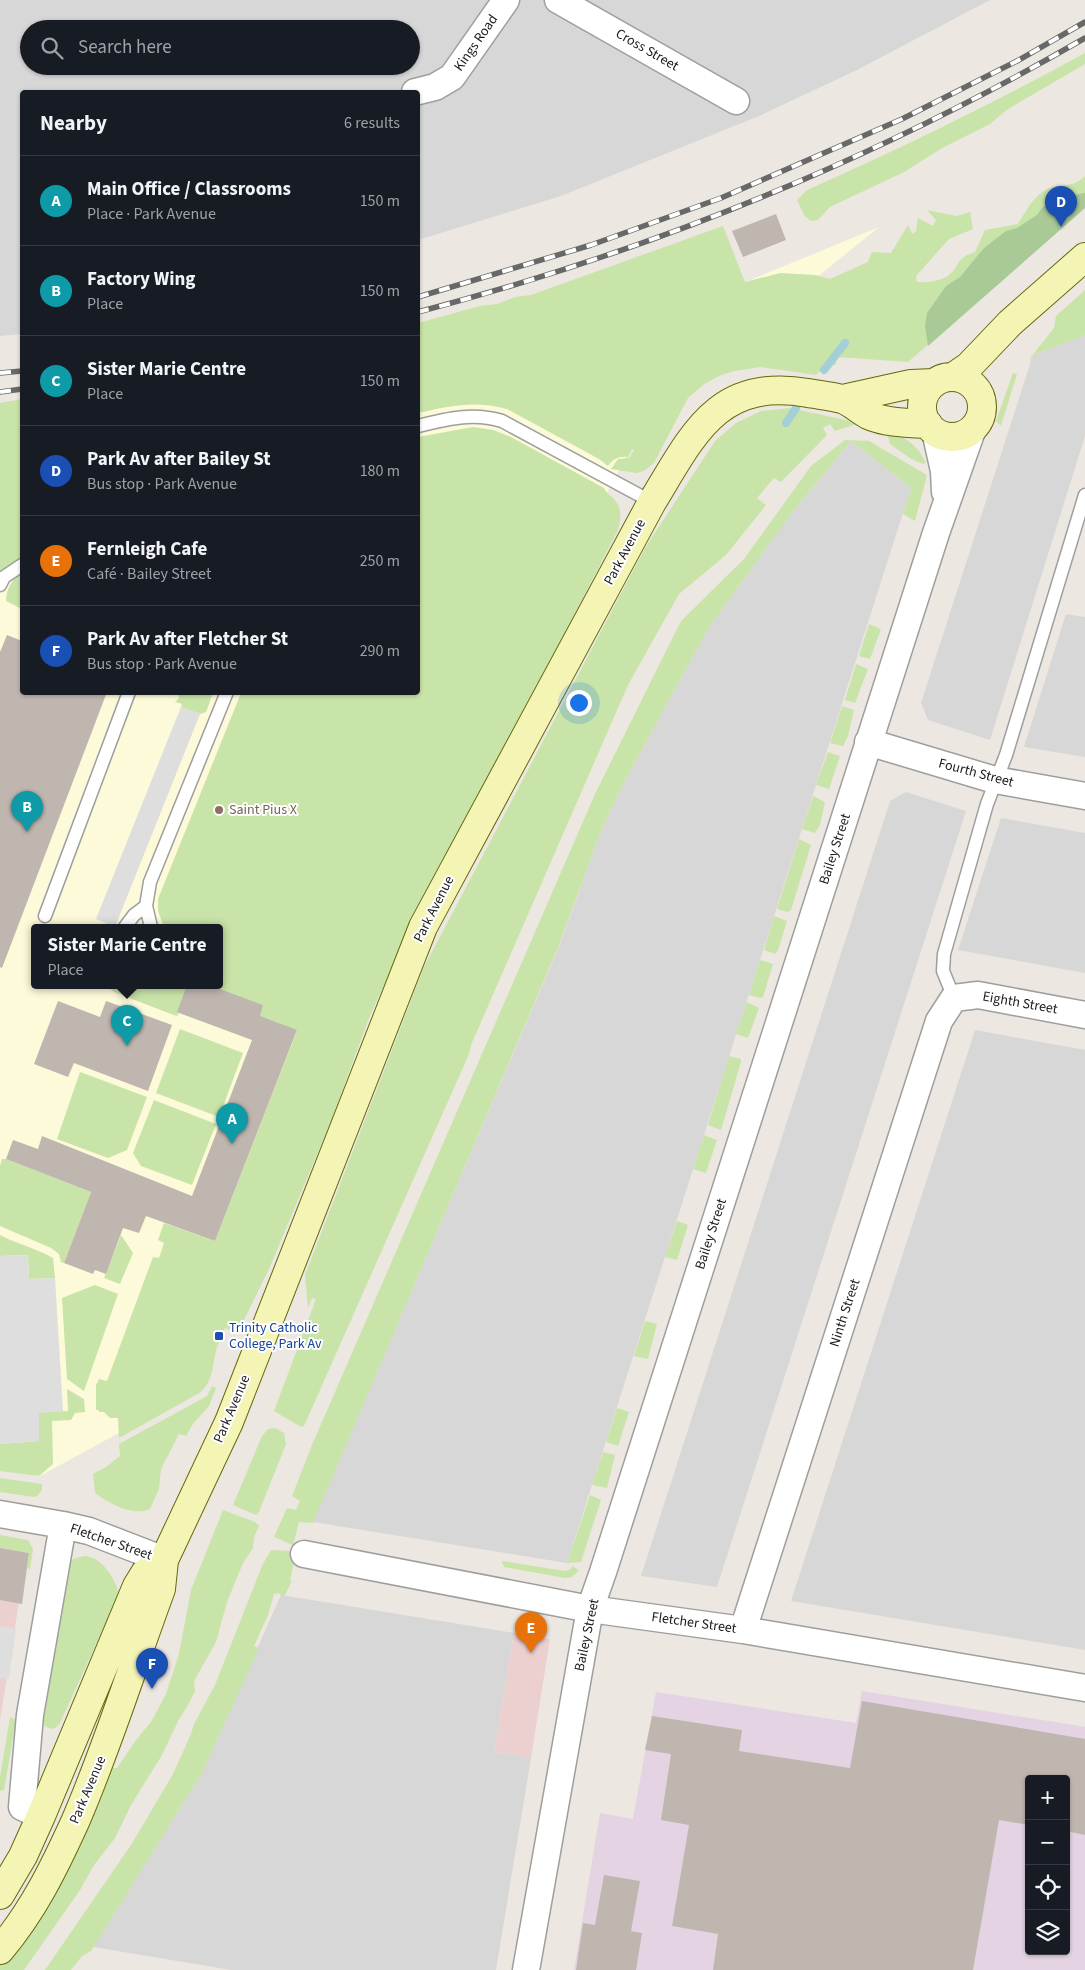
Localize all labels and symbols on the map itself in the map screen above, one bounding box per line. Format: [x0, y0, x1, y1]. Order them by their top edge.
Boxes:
street label: Kings Road [449, 11, 503, 75]
street label: Cross Street [612, 24, 682, 76]
pin: D [1045, 186, 1077, 227]
street label: Park Avenue [599, 515, 651, 589]
your location [566, 690, 592, 716]
street label: Fourth Street [936, 753, 1016, 793]
pin: B [11, 791, 43, 832]
place label: Saint Pius X [229, 800, 297, 820]
marker: Saint Pius X [213, 804, 225, 816]
street label: Bailey Street [814, 811, 856, 887]
street label: Park Avenue [409, 872, 459, 946]
street label: Eighth Street [981, 987, 1059, 1019]
pin: C [111, 1005, 143, 1046]
pin: A [216, 1103, 248, 1144]
street label: Bailey Street [690, 1196, 732, 1272]
street label: Ninth Street [825, 1276, 865, 1350]
place label: Trinity Catholic College, Park Av [229, 1318, 322, 1354]
marker: Trinity Catholic College, Park Av [213, 1330, 225, 1342]
street label: Park Avenue [209, 1372, 255, 1446]
street label: Fletcher Street [67, 1519, 155, 1565]
street label: Bailey Street [570, 1597, 605, 1673]
street label: Fletcher Street [650, 1607, 738, 1639]
pin: E [515, 1612, 547, 1653]
pin: F [136, 1648, 168, 1689]
street label: Park Avenue [65, 1753, 111, 1827]

